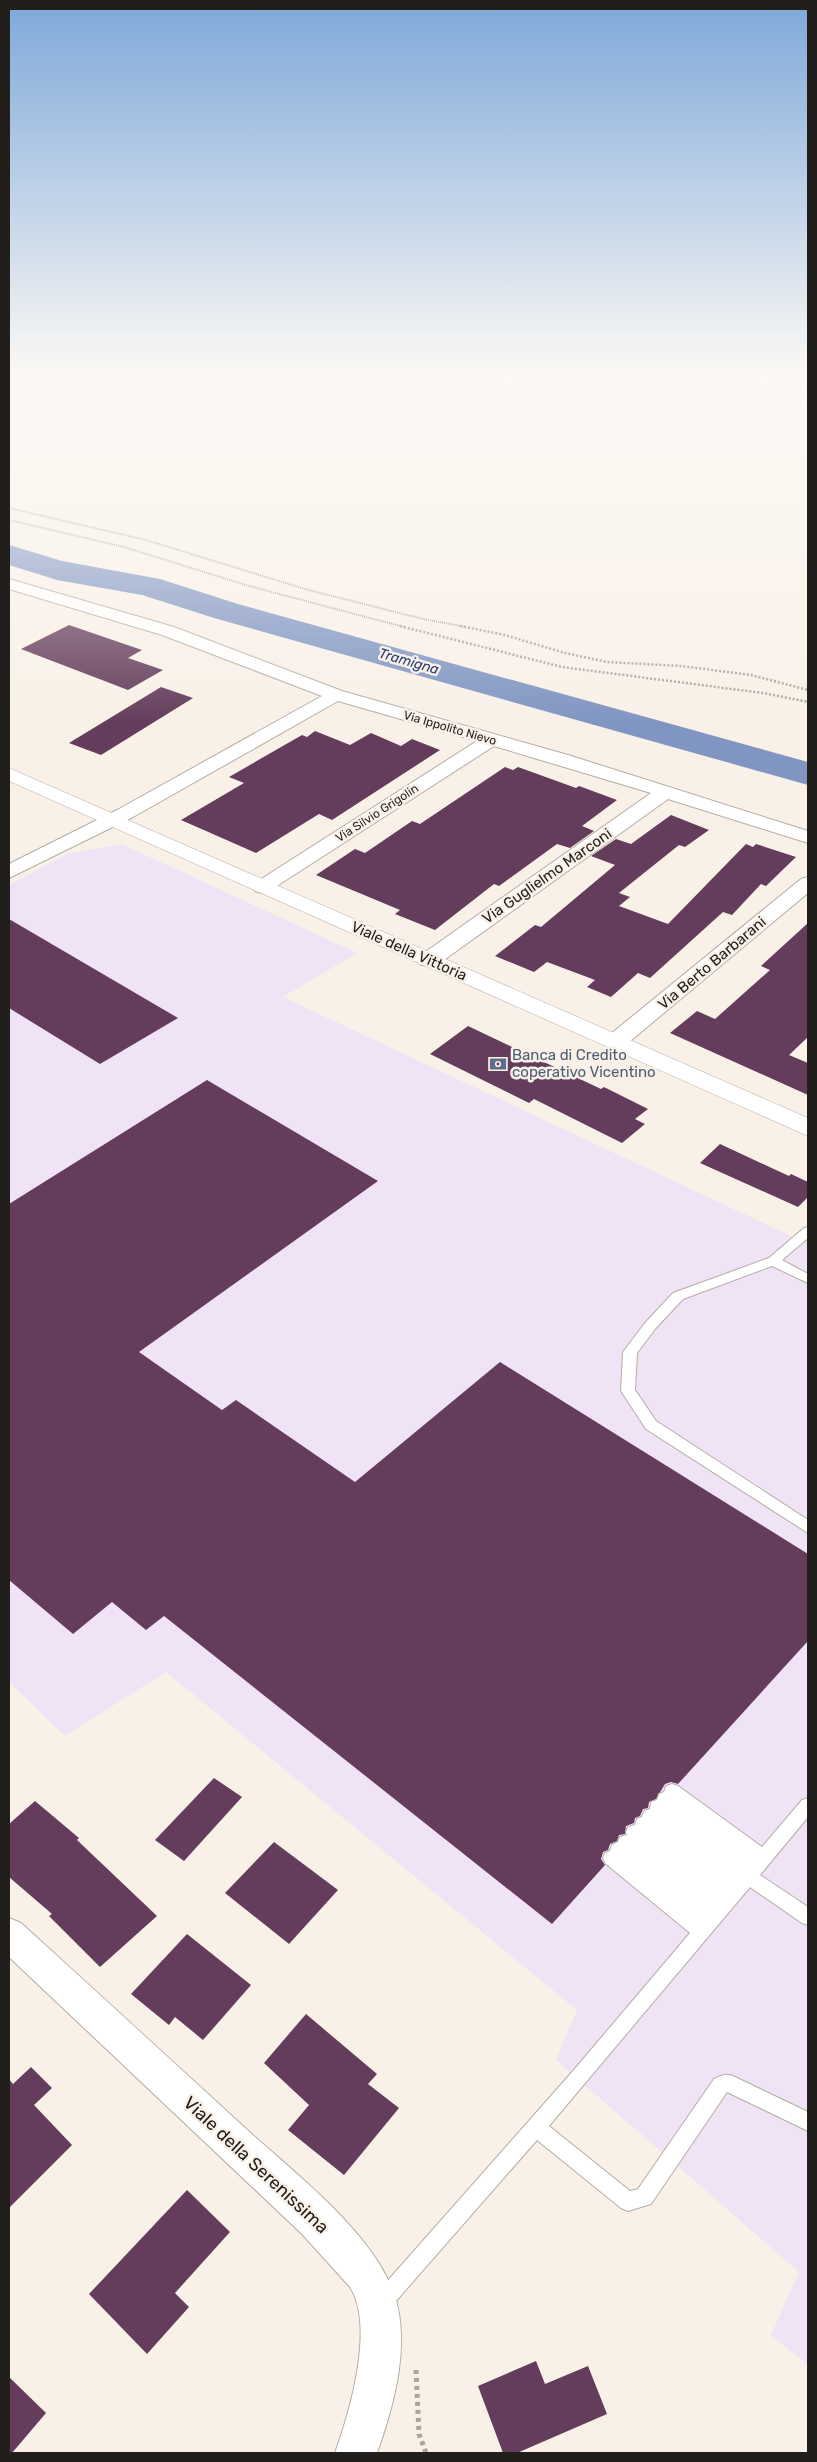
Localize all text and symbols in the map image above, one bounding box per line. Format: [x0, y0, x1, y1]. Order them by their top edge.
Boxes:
water label: Tramigna [377, 645, 441, 678]
street label: Via Ippolito Nievo [402, 708, 498, 748]
street label: Via Silvio Grigolin [333, 781, 421, 845]
street label: Via Guglielmo Marconi [479, 825, 615, 927]
street label: Via Berto Barbarani [654, 913, 770, 1013]
street label: Viale della Vittoria [348, 917, 470, 985]
place label: Banca di Credito coperativo Vicentino [512, 1046, 656, 1081]
bank icon: Banca di Credito coperativo Vicentino [488, 1054, 508, 1074]
street label: Viale della Serenissima [179, 2092, 333, 2238]

